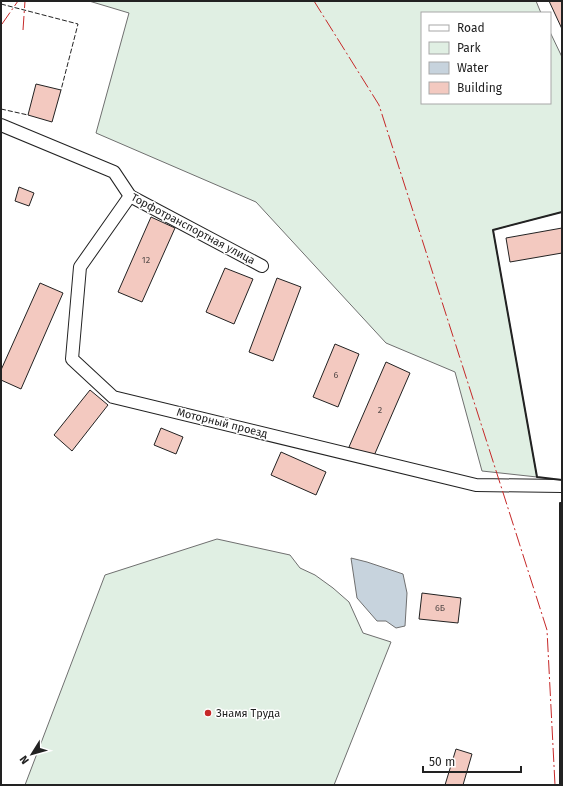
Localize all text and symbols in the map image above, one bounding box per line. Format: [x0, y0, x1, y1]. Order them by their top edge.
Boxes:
legend [421, 12, 551, 104]
text: Road [457, 21, 485, 35]
text: Park [457, 41, 481, 55]
text: Water [457, 61, 489, 75]
text: Building [457, 81, 503, 95]
street label: Торфотранспортная улица [129, 191, 257, 267]
house number: 12 [142, 255, 150, 265]
house number: 6 [334, 370, 339, 380]
street label: Моторный проезд [175, 405, 269, 441]
house number: 2 [378, 405, 382, 415]
house number: 6Б [435, 603, 445, 613]
place label: Знамя Труда [216, 707, 280, 720]
marker: Знамя Труда [203, 708, 213, 718]
north arrow [12, 734, 52, 774]
scale bar [423, 748, 521, 774]
text: N [17, 753, 32, 767]
text: 50 m [429, 755, 455, 769]

